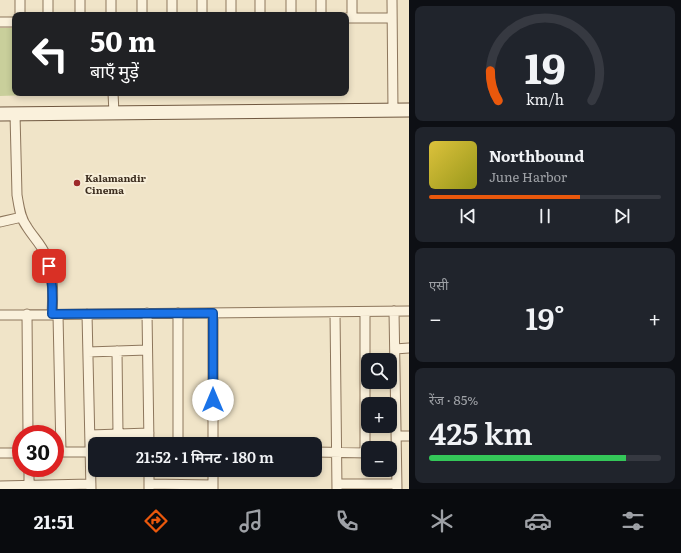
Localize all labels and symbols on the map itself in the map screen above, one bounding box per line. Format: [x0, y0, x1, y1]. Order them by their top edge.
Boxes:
place label: Kalamandir Cinema [85, 170, 147, 197]
marker: Kalamandir Cinema [72, 178, 82, 188]
pin [32, 249, 66, 283]
position arrow [192, 379, 234, 421]
speed limit sign: 30 [12, 425, 64, 477]

